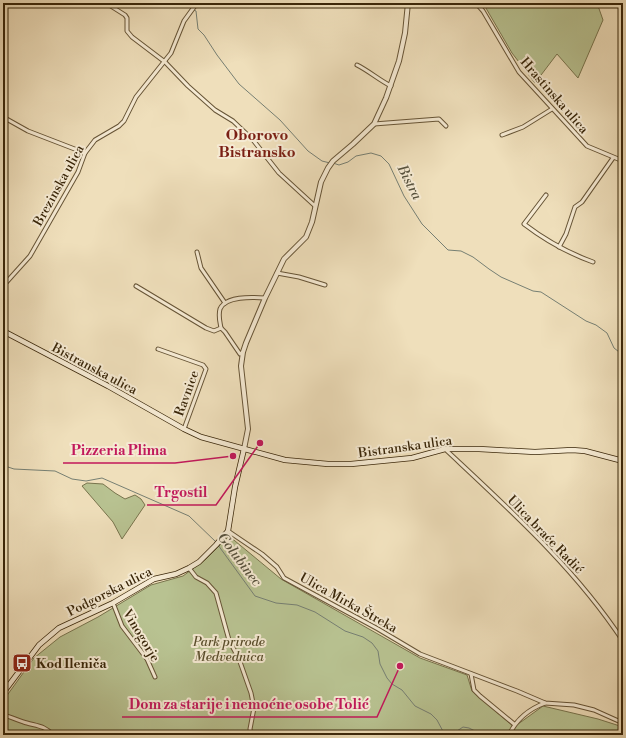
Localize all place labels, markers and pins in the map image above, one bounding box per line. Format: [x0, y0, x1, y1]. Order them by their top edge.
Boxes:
callout: Pizzeria Plima [63, 437, 175, 463]
callout: Trgostil [147, 479, 216, 505]
bus stop icon: Kod Ileniča [11, 652, 33, 674]
place label: Kod Ileniča [36, 656, 107, 672]
callout: Dom za starije i nemoćne osobe Tolić [122, 691, 377, 717]

